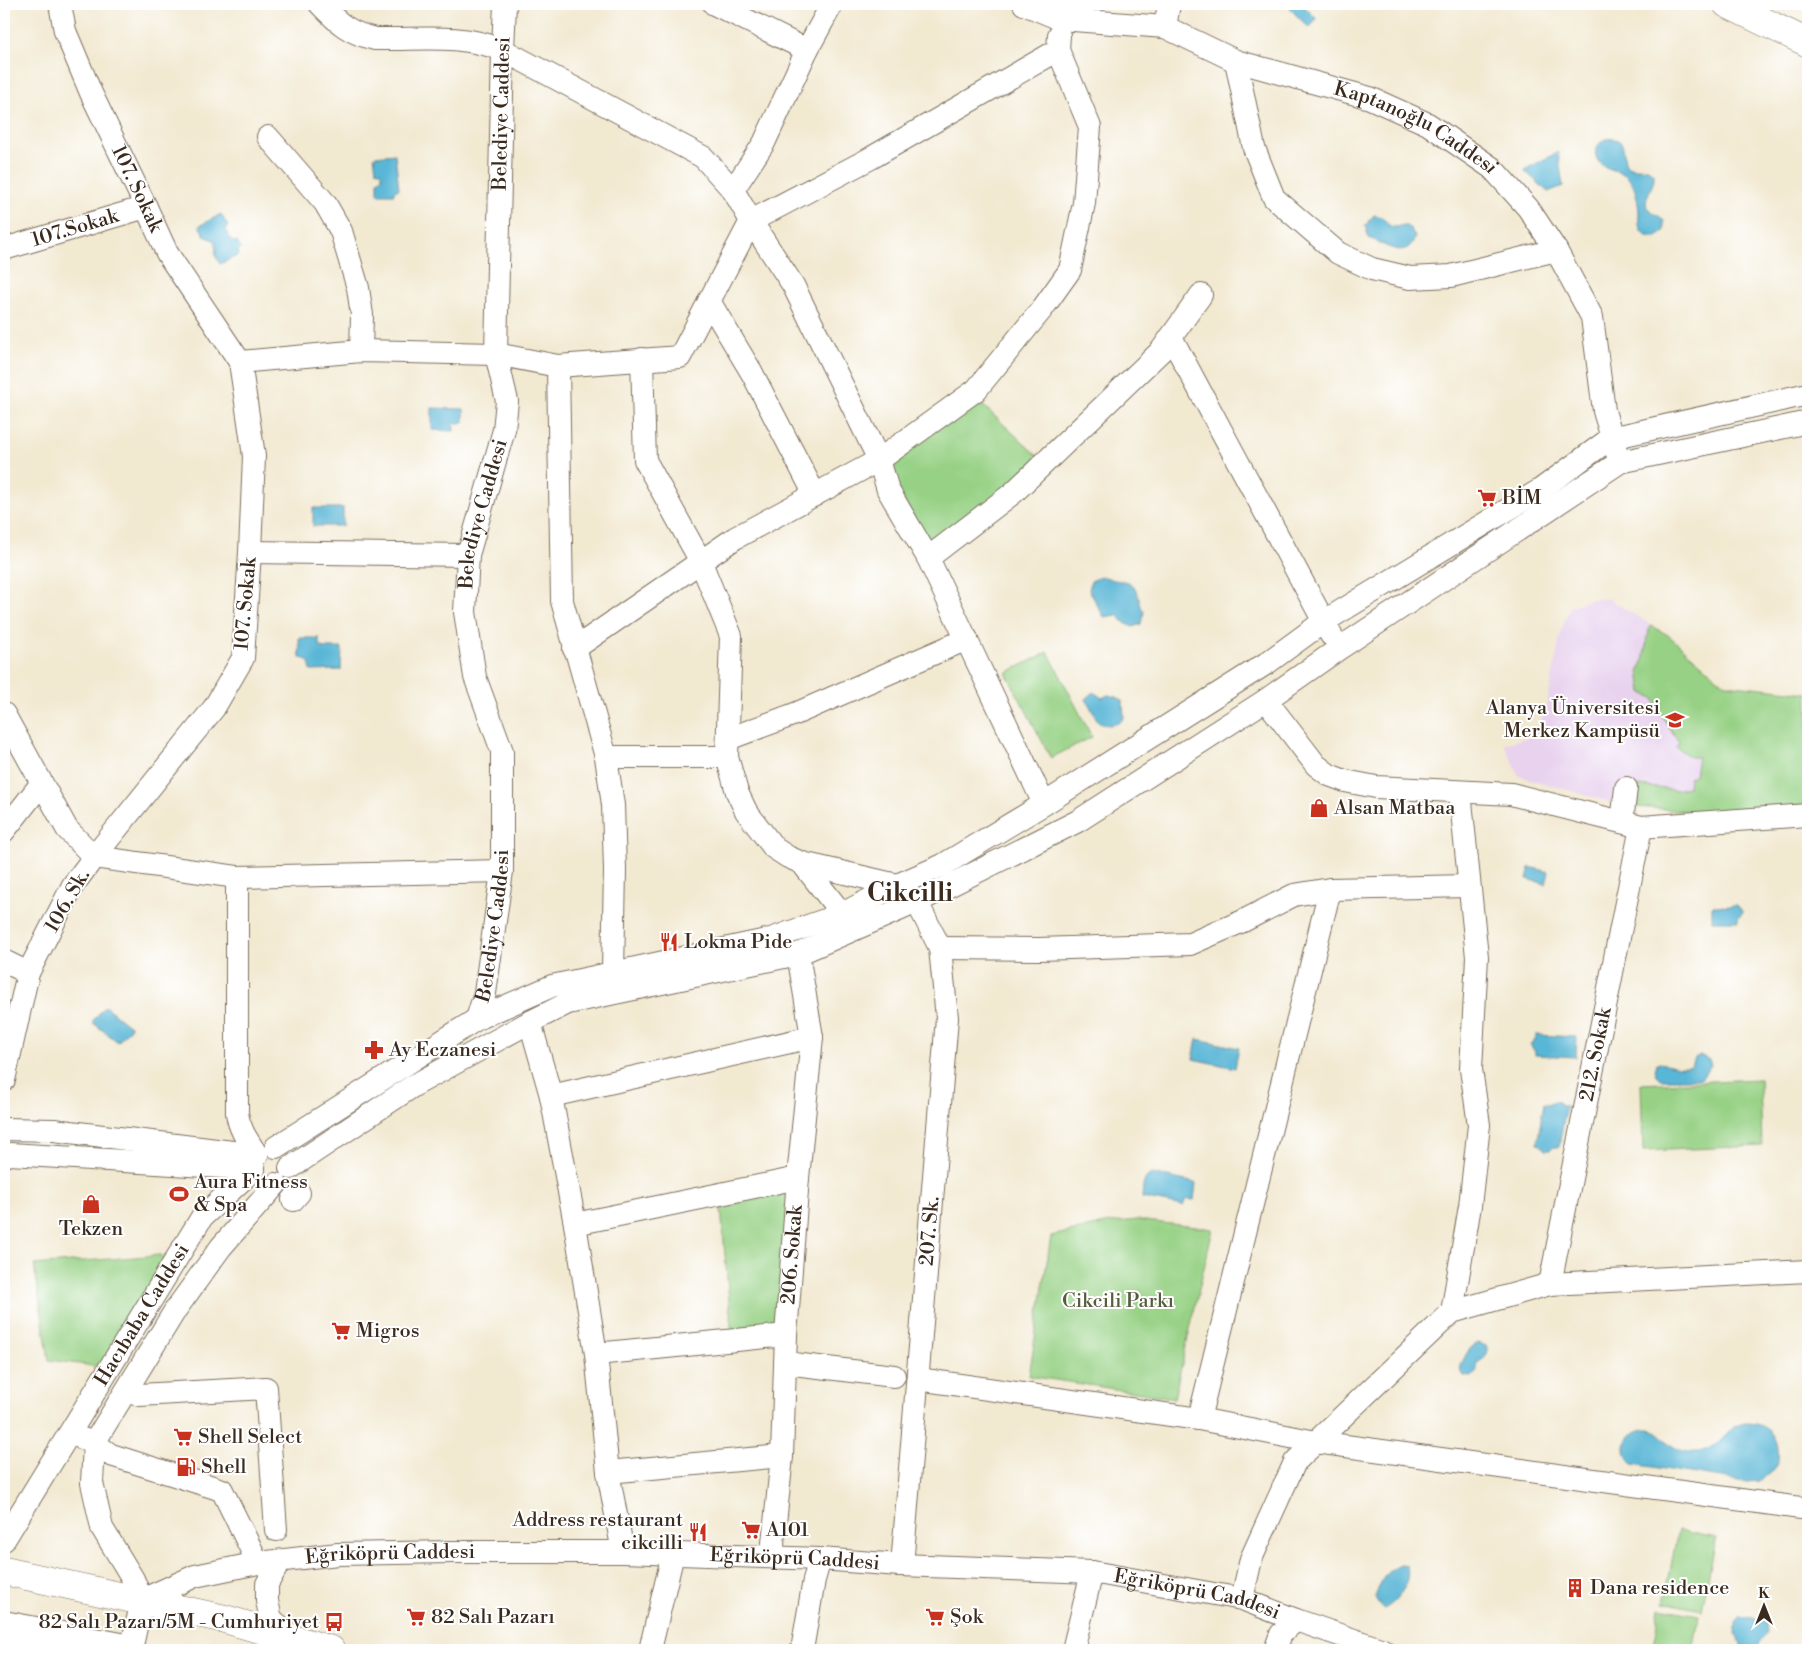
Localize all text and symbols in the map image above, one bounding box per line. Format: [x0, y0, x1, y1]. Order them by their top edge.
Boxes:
street label: Belediye Caddesi [487, 36, 516, 192]
street label: Kaptanoğlu Caddesi [1331, 76, 1504, 179]
street label: 107. Sokak [106, 141, 169, 238]
street label: 107.Sokak [29, 203, 123, 253]
street label: Belediye Caddesi [454, 436, 513, 591]
place label: BİM [1501, 485, 1542, 511]
supermarket icon: BİM [1476, 487, 1498, 509]
street label: 107. Sokak [229, 555, 263, 652]
place label: Alanya Üniversitesi Merkez Kampüsü [1485, 695, 1661, 744]
school or university icon: Alanya Üniversitesi Merkez Kampüsü [1664, 709, 1686, 731]
place label: Alsan Matbaa [1333, 796, 1456, 821]
shop icon: Alsan Matbaa [1308, 797, 1330, 819]
street label: Belediye Caddesi [470, 849, 515, 1006]
street label: 106. Sk. [40, 865, 96, 937]
district label: Cikcilli [867, 878, 953, 909]
place label: Lokma Pide [684, 930, 792, 955]
restaurant icon: Lokma Pide [658, 931, 680, 953]
street label: 212. Sokak [1574, 1004, 1618, 1104]
place label: Ay Eczanesi [388, 1038, 497, 1063]
pharmacy icon: Ay Eczanesi [363, 1039, 385, 1061]
place label: Aura Fitness & Spa [193, 1170, 308, 1218]
sports icon: Aura Fitness & Spa [168, 1183, 190, 1205]
shop icon: Tekzen [80, 1193, 102, 1215]
street label: 207. Sk. [915, 1195, 945, 1267]
street label: 206. Sokak [776, 1203, 809, 1306]
place label: Tekzen [59, 1217, 123, 1242]
street label: Hacıbaba Caddesi [89, 1239, 195, 1391]
park label: Cikcili Parkı [1062, 1289, 1174, 1314]
place label: Migros [356, 1319, 420, 1344]
supermarket icon: Migros [330, 1320, 352, 1342]
place label: Shell Select [198, 1425, 302, 1450]
supermarket icon: Shell Select [172, 1426, 194, 1448]
place label: Shell [201, 1455, 246, 1480]
fuel station icon: Shell [175, 1456, 197, 1478]
place label: Address restaurant cikcilli [512, 1508, 683, 1556]
place label: A101 [765, 1518, 809, 1543]
supermarket icon: A101 [740, 1519, 762, 1541]
restaurant icon: Address restaurant cikcilli [687, 1521, 709, 1543]
street label: Eğriköprü Caddesi [304, 1540, 475, 1570]
street label: Eğriköprü Caddesi [709, 1543, 881, 1576]
street label: Eğriköprü Caddesi [1112, 1564, 1284, 1625]
place label: Dana residence [1590, 1576, 1729, 1601]
building icon: Dana residence [1564, 1577, 1586, 1599]
north arrow [1740, 1582, 1790, 1632]
text: K [1758, 1585, 1770, 1603]
place label: 82 Salı Pazarı [431, 1605, 555, 1630]
place label: Şok [950, 1605, 985, 1630]
supermarket icon: 82 Salı Pazarı [405, 1606, 427, 1628]
supermarket icon: Şok [924, 1606, 946, 1628]
place label: 82 Salı Pazarı/5M - Cumhuriyet [38, 1610, 319, 1635]
bus stop icon: 82 Salı Pazarı/5M - Cumhuriyet [323, 1611, 345, 1633]

